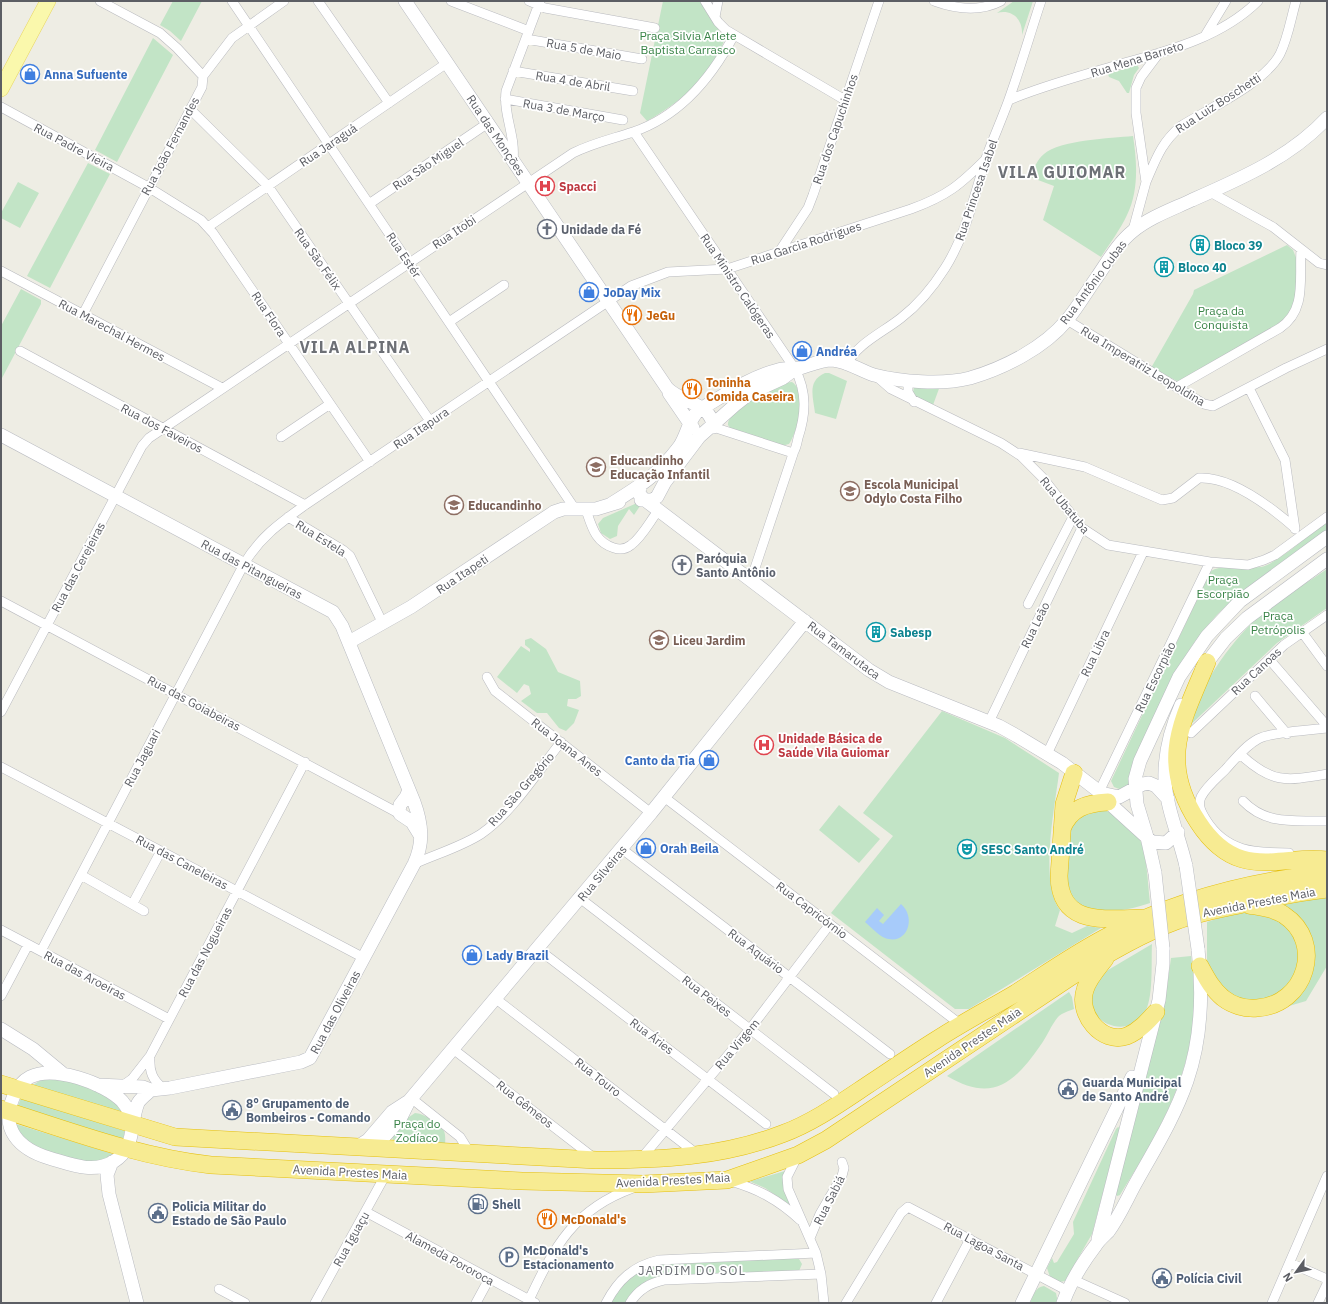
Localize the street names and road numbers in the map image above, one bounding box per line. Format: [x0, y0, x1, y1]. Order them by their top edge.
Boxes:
street label: Rua 5 de Maio [545, 35, 623, 63]
street label: Rua Mena Barreto [1089, 38, 1186, 80]
street label: Rua 4 de Abril [535, 68, 611, 94]
street label: Rua Luiz Boschetti [1172, 70, 1264, 136]
street label: Rua dos Capuchinhos [809, 72, 861, 186]
street label: Rua das Monções [463, 92, 529, 178]
street label: Rua João Fernandes [138, 94, 202, 198]
street label: Rua 3 de Março [522, 95, 607, 125]
street label: Rua Padre Vieira [31, 120, 117, 175]
street label: Rua Jaraguá [296, 120, 360, 170]
street label: Rua São Miguel [390, 135, 466, 193]
street label: Rua Princesa Isabel [952, 137, 1000, 243]
street label: Rua Itobi [429, 212, 479, 252]
street label: Rua Garcia Rodrigues [749, 218, 863, 268]
street label: Rua São Félix [291, 225, 345, 293]
street label: Rua Estér [383, 229, 425, 281]
street label: Rua Ministro Calógeras [697, 231, 779, 341]
street label: Rua Antônio Cubas [1056, 237, 1130, 327]
street label: Rua Flora [248, 289, 290, 340]
street label: Rua Marechal Hermes [56, 296, 168, 365]
street label: Rua Imperatriz Leopoldina [1078, 323, 1209, 409]
street label: Rua dos Faveiros [118, 400, 206, 456]
street label: Rua Itapura [390, 404, 452, 452]
street label: Rua Ubatuba [1037, 474, 1094, 537]
street label: Rua Estela [293, 517, 350, 560]
street label: Rua das Cerejeiras [48, 519, 108, 615]
street label: Rua das Pitangueiras [199, 536, 305, 602]
street label: Rua Itapeti [433, 551, 491, 597]
street label: Rua Leão [1017, 599, 1053, 650]
street label: Rua Tamarutaca [805, 618, 884, 683]
street label: Rua Libra [1077, 627, 1113, 679]
street label: Rua Escorpião [1131, 639, 1179, 715]
street label: Rua Canoas [1228, 644, 1284, 698]
street label: Rua das Goiabeiras [145, 672, 243, 734]
street label: Rua Joana Anes [529, 715, 606, 779]
street label: Rua Jaguari [121, 727, 163, 789]
street label: Rua São Gregório [485, 749, 557, 829]
street label: Rua das Caneleiras [133, 831, 231, 893]
street label: Rua Silveiras [574, 842, 630, 904]
street label: Rua Capricórnio [773, 878, 851, 942]
street label: Avenida Prestes Maia [1201, 884, 1317, 920]
street label: Rua das Nogueiras [175, 904, 235, 1000]
street label: Rua Aquário [725, 925, 787, 977]
street label: Rua das Aroeiras [41, 947, 129, 1003]
street label: Rua das Oliveiras [307, 967, 363, 1056]
street label: Rua Peixes [679, 972, 735, 1020]
street label: Avenida Prestes Maia [920, 1003, 1024, 1080]
street label: Rua Áries [627, 1015, 677, 1058]
street label: Rua Virgem [711, 1016, 763, 1072]
street label: Rua Touro [572, 1054, 624, 1100]
street label: Rua Gêmeos [493, 1077, 557, 1131]
street label: Avenida Prestes Maia [292, 1162, 408, 1183]
street label: Avenida Prestes Maia [615, 1169, 731, 1190]
street label: Rua Sabiá [810, 1172, 848, 1227]
street label: Rua Iguaçu [330, 1209, 372, 1269]
street label: Rua Lagoa Santa [941, 1218, 1027, 1274]
street label: Alameda Pororoca [403, 1227, 497, 1289]

